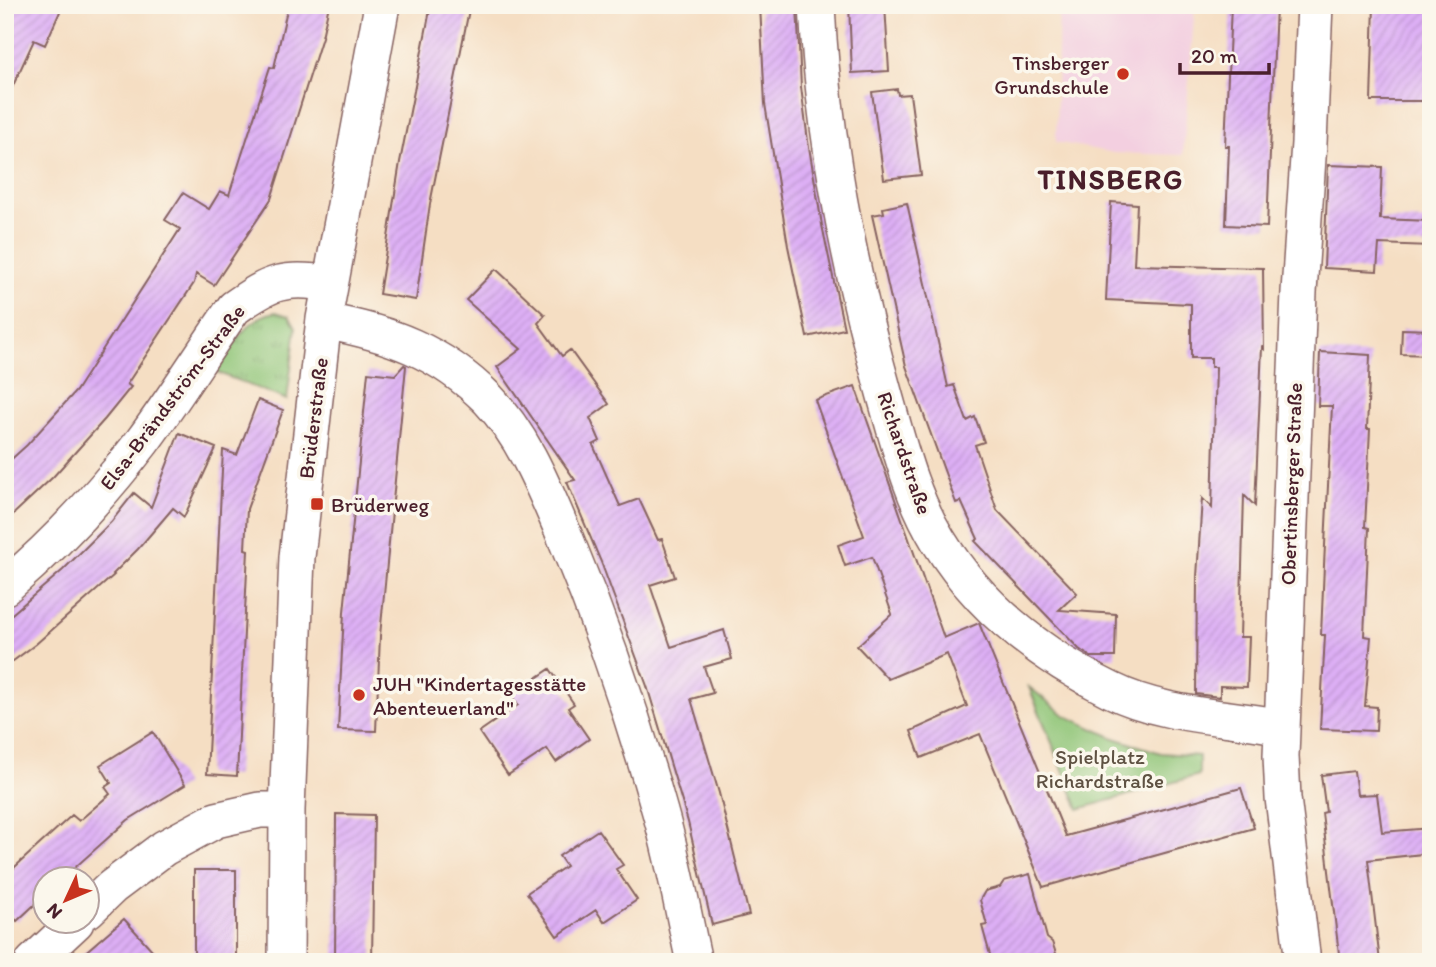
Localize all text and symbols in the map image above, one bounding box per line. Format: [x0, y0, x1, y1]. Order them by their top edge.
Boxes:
scale bar [1180, 32, 1270, 76]
text: 20 m [1191, 43, 1238, 68]
place label: Tinsberger Grundschule [994, 50, 1110, 99]
marker: Tinsberger Grundschule [1115, 66, 1131, 82]
district label: TINSBERG [1037, 162, 1184, 196]
street label: Elsa-Brändström-Straße [94, 299, 250, 495]
street label: Brüderstraße [293, 356, 333, 480]
street label: Obertinsberger Straße [1275, 382, 1307, 586]
street label: Richardstraße [872, 388, 938, 518]
place label: Brüderweg [331, 492, 429, 517]
marker: Brüderweg [309, 496, 325, 512]
place label: JUH "Kindertagesstätte Abenteuerland" [373, 671, 586, 720]
marker: JUH "Kindertagesstätte Abenteuerland" [351, 687, 367, 703]
park label: Spielplatz Richardstraße [1036, 744, 1164, 793]
north arrow [32, 866, 102, 936]
text: N [41, 899, 67, 924]

